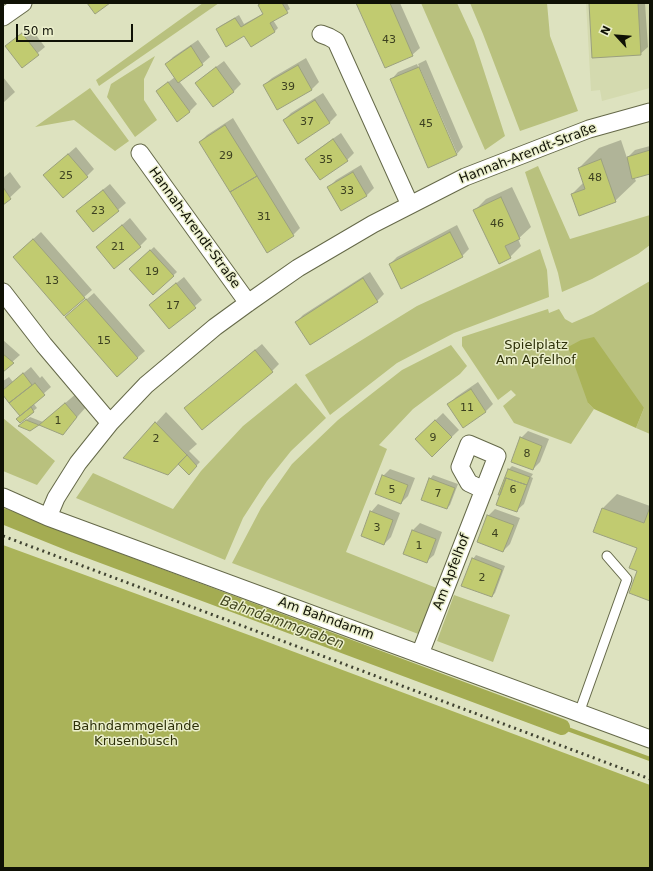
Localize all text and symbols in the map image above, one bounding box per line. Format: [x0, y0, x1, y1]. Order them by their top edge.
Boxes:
scale bar [18, 16, 135, 42]
north arrow [597, 16, 637, 56]
text: 50 m [23, 24, 54, 38]
text: N [598, 24, 614, 38]
house number: 43 [382, 33, 396, 47]
house number: 39 [281, 80, 295, 94]
house number: 37 [300, 115, 314, 129]
house number: 45 [419, 117, 433, 131]
street label: Hannah-Arendt-Straße [457, 121, 599, 187]
house number: 29 [219, 149, 233, 163]
house number: 35 [319, 153, 333, 167]
street label: Hannah-Arendt-Straße [145, 164, 243, 292]
house number: 25 [59, 169, 73, 183]
house number: 48 [588, 171, 602, 185]
house number: 33 [340, 184, 354, 198]
house number: 23 [91, 204, 105, 218]
house number: 31 [257, 210, 271, 224]
house number: 46 [490, 217, 504, 231]
house number: 21 [111, 240, 125, 254]
house number: 19 [145, 265, 159, 279]
house number: 13 [45, 274, 59, 288]
house number: 17 [166, 299, 180, 313]
house number: 15 [97, 334, 111, 348]
park label: Spielplatz Am Apfelhof [496, 338, 576, 369]
house number: 11 [460, 401, 474, 415]
house number: 1 [55, 414, 61, 428]
house number: 9 [430, 431, 436, 445]
house number: 2 [153, 432, 159, 446]
house number: 8 [524, 447, 530, 461]
house number: 5 [389, 483, 395, 497]
house number: 6 [510, 483, 516, 497]
house number: 7 [435, 487, 441, 501]
house number: 3 [374, 521, 380, 535]
house number: 4 [492, 527, 498, 541]
street label: Am Apfelhof [430, 532, 474, 612]
house number: 1 [416, 539, 422, 553]
house number: 2 [479, 571, 485, 585]
water label: Bahndammgraben [218, 593, 346, 653]
street label: Am Bahndamm [276, 594, 376, 644]
park label: Bahndammgelände Krusenbusch [72, 719, 200, 750]

